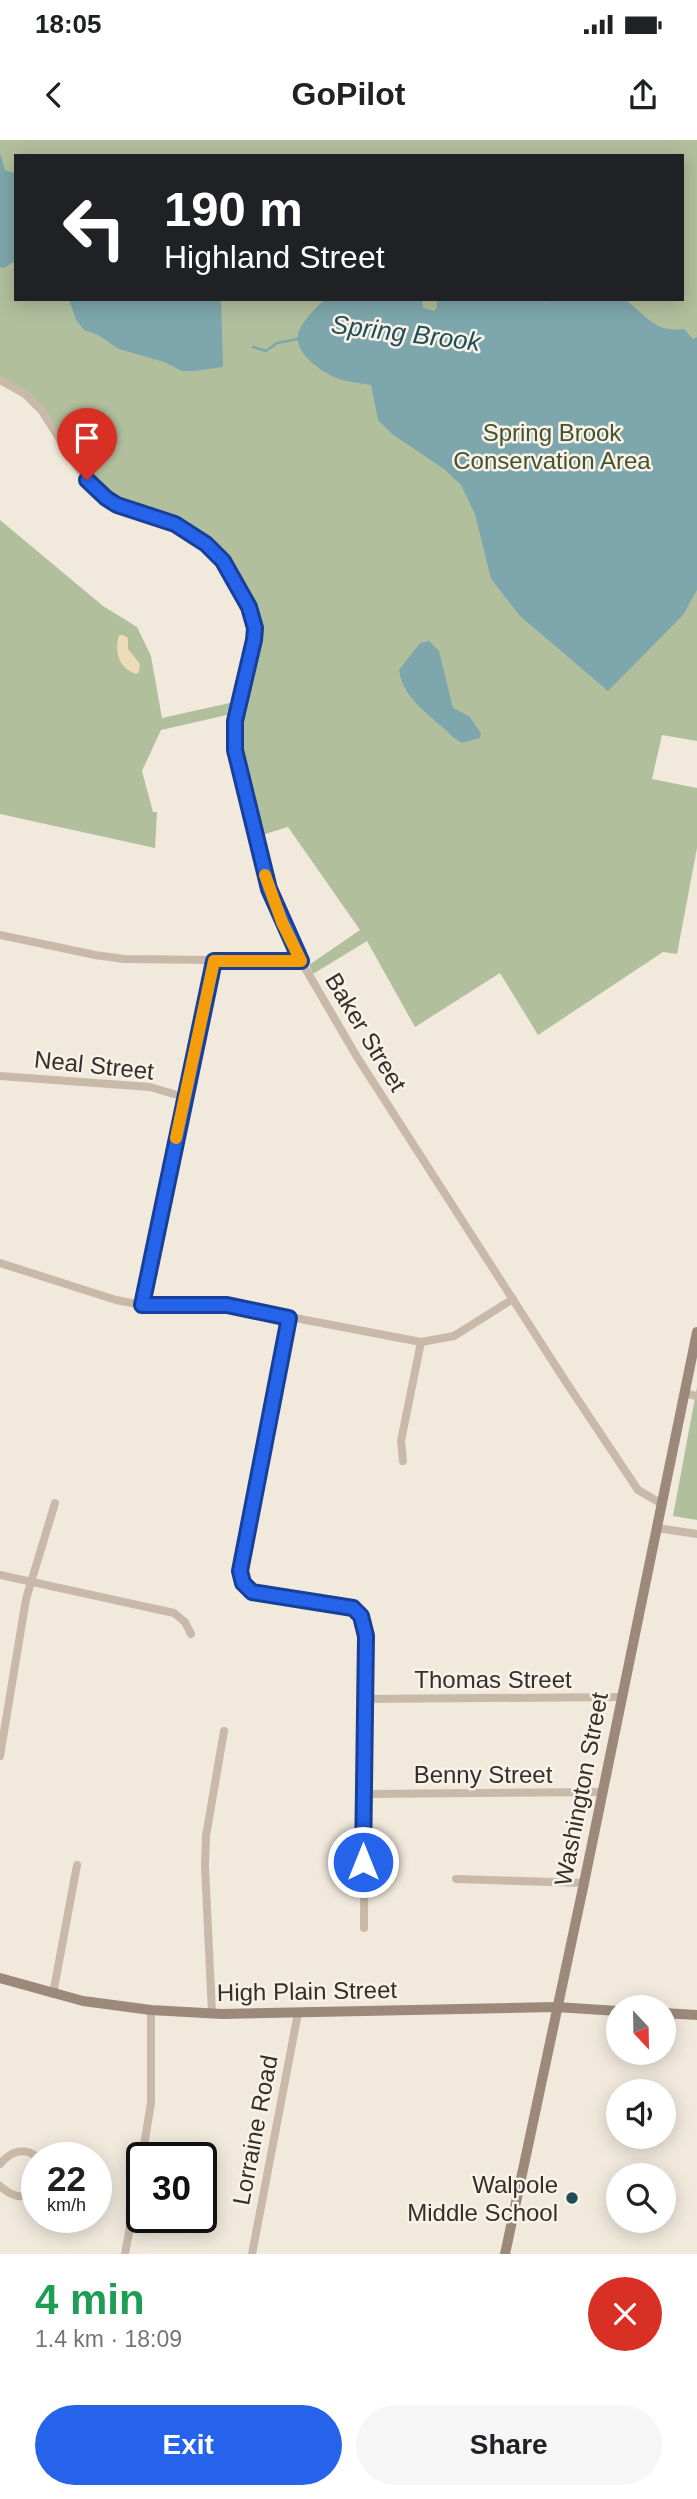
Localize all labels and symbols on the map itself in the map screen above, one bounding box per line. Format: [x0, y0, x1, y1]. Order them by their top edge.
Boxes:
water label: Spring Brook [330, 309, 484, 357]
pin [57, 408, 117, 480]
park label: Spring Brook Conservation Area [453, 419, 651, 474]
street label: Baker Street [320, 968, 412, 1096]
street label: Neal Street [33, 1045, 155, 1085]
street label: Thomas Street [414, 1666, 572, 1693]
street label: Washington Street [549, 1690, 613, 1888]
street label: Benny Street [414, 1761, 553, 1788]
position arrow [326, 1825, 400, 1899]
street label: High Plain Street [217, 1976, 398, 2006]
north arrow [606, 1995, 676, 2065]
street label: Lorraine Road [227, 2053, 283, 2207]
speed limit sign: 30 [126, 2142, 217, 2233]
place label: Walpole Middle School [407, 2171, 558, 2226]
marker: Walpole Middle School [564, 2190, 580, 2206]

